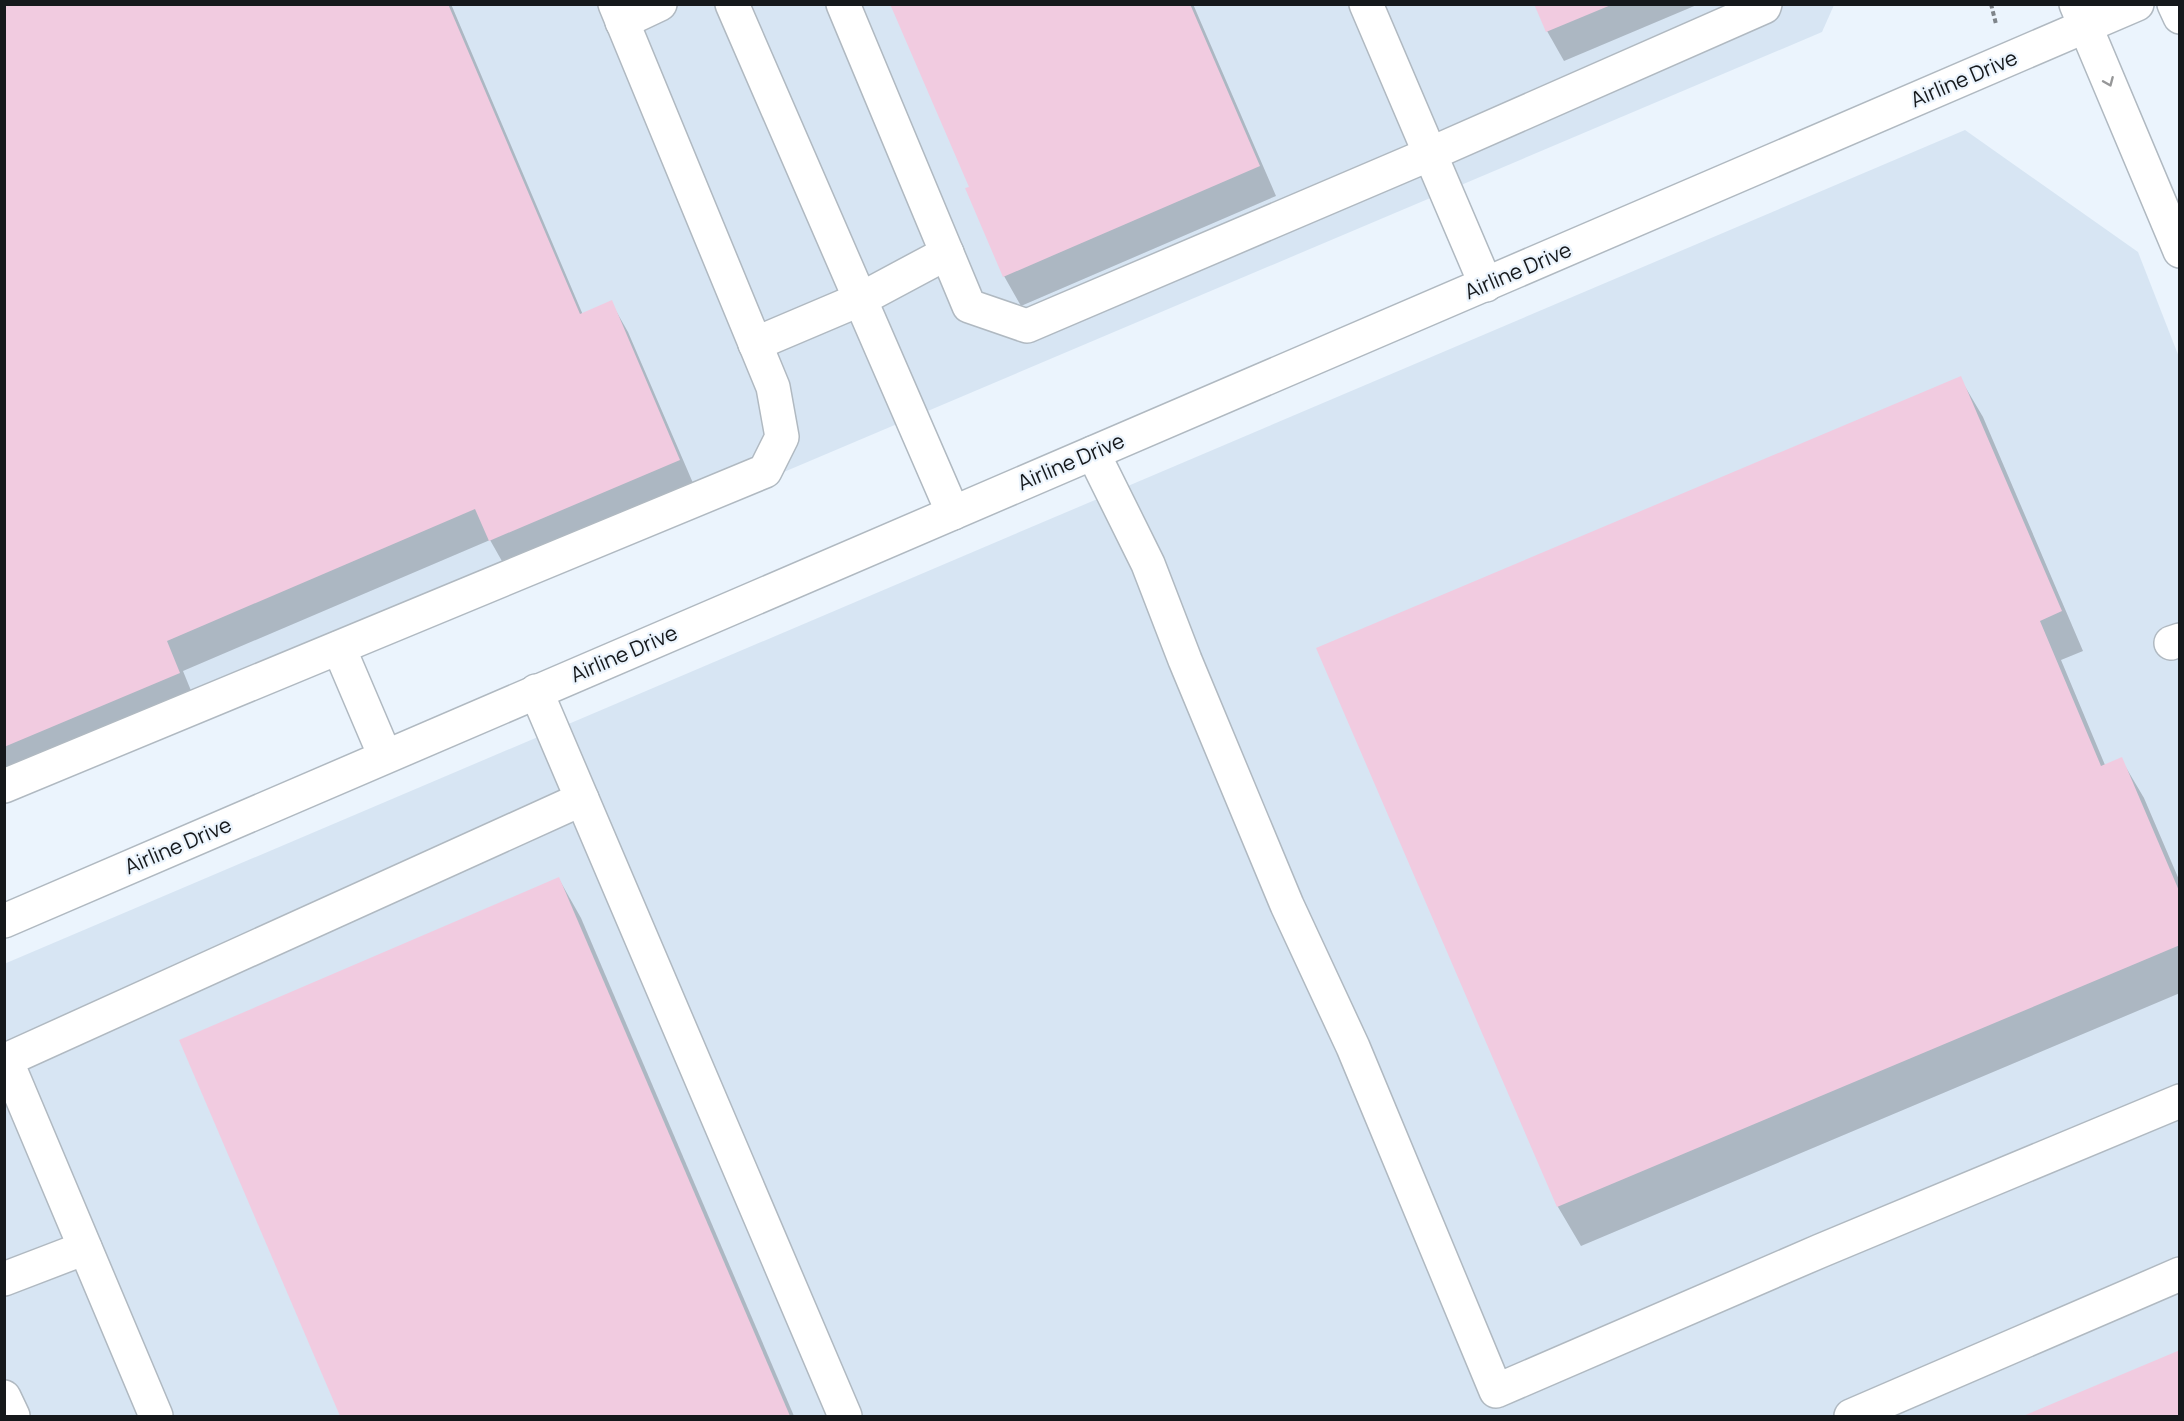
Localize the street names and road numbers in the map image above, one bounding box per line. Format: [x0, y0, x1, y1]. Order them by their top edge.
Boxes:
street label: Airline Drive [1906, 43, 2021, 113]
street label: Airline Drive [1460, 235, 1575, 305]
street label: Airline Drive [1013, 426, 1128, 496]
street label: Airline Drive [566, 618, 681, 688]
street label: Airline Drive [120, 810, 235, 880]

